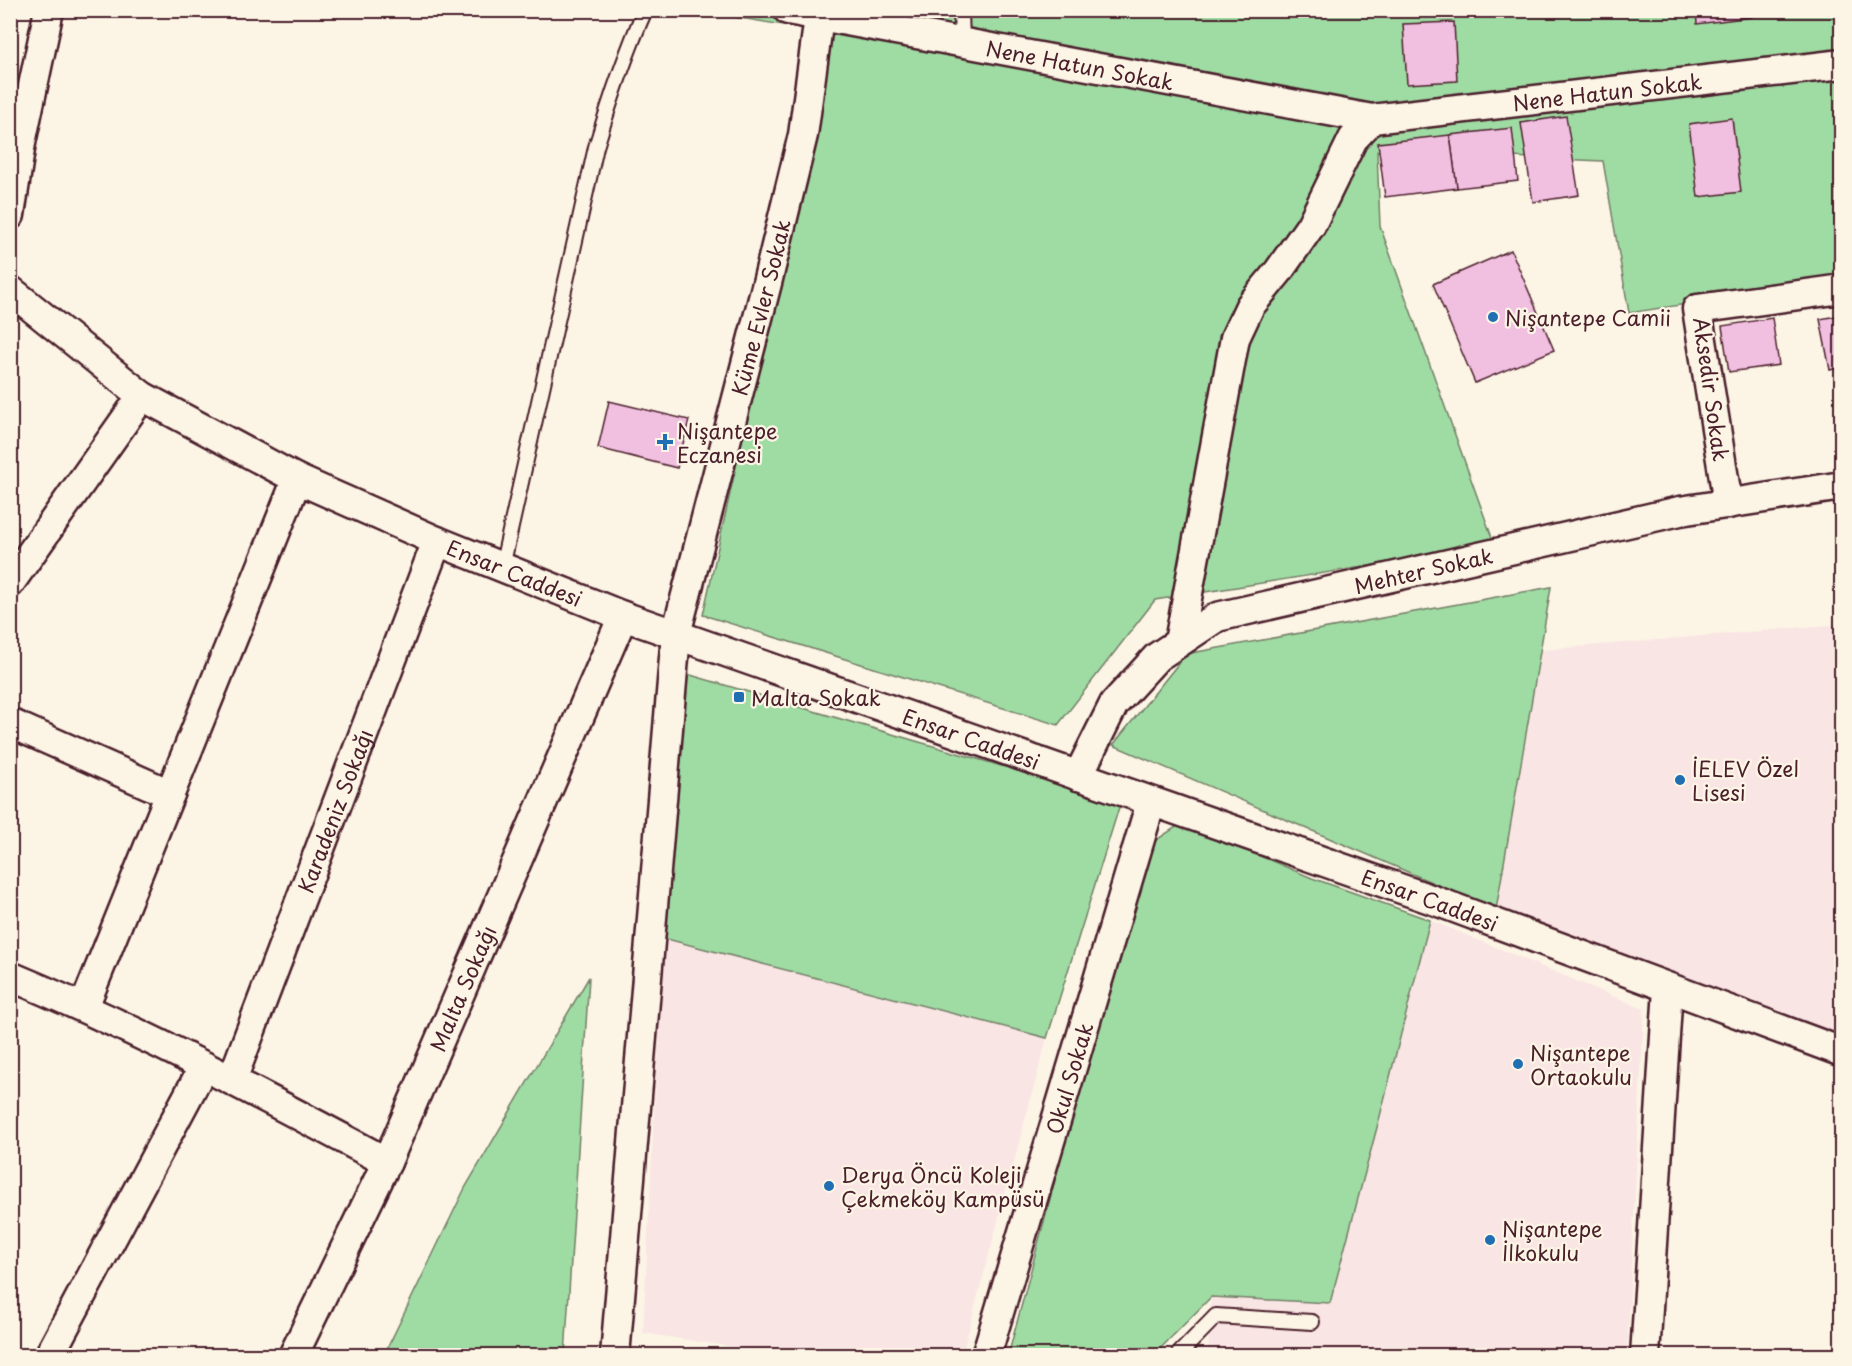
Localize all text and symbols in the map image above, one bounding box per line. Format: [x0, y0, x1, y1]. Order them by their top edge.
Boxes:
street label: Nene Hatun Sokak [983, 31, 1176, 98]
street label: Nene Hatun Sokak [1511, 65, 1704, 118]
street label: Küme Evler Sokak [722, 216, 798, 399]
place label: Nişantepe Camii [1505, 301, 1671, 333]
marker: Nişantepe Camii [1486, 310, 1500, 324]
street label: Aksedir Sokak [1686, 315, 1738, 463]
place label: Nişantepe Eczanesi [677, 414, 778, 470]
marker: Nişantepe Eczanesi [658, 435, 672, 449]
street label: Ensar Caddesi [442, 531, 587, 614]
street label: Mehter Sokak [1351, 538, 1496, 601]
place label: Malta Sokak [751, 681, 881, 713]
marker: Malta Sokak [732, 690, 746, 704]
street label: Ensar Caddesi [898, 699, 1044, 777]
street label: Karadeniz Sokağı [289, 724, 380, 898]
place label: İELEV Özel Lisesi [1692, 752, 1799, 808]
marker: İELEV Özel Lisesi [1673, 773, 1687, 787]
street label: Ensar Caddesi [1357, 860, 1503, 939]
street label: Malta Sokağı [421, 920, 504, 1056]
street label: Okul Sokak [1037, 1018, 1101, 1138]
place label: Nişantepe Ortaokulu [1530, 1036, 1632, 1092]
marker: Nişantepe Ortaokulu [1511, 1057, 1525, 1071]
place label: Derya Öncü Koleji Çekmeköy Kampüsü [841, 1158, 1045, 1214]
marker: Derya Öncü Koleji Çekmeköy Kampüsü [822, 1179, 836, 1193]
place label: Nişantepe İlkokulu [1502, 1212, 1603, 1268]
marker: Nişantepe İlkokulu [1483, 1233, 1497, 1247]

